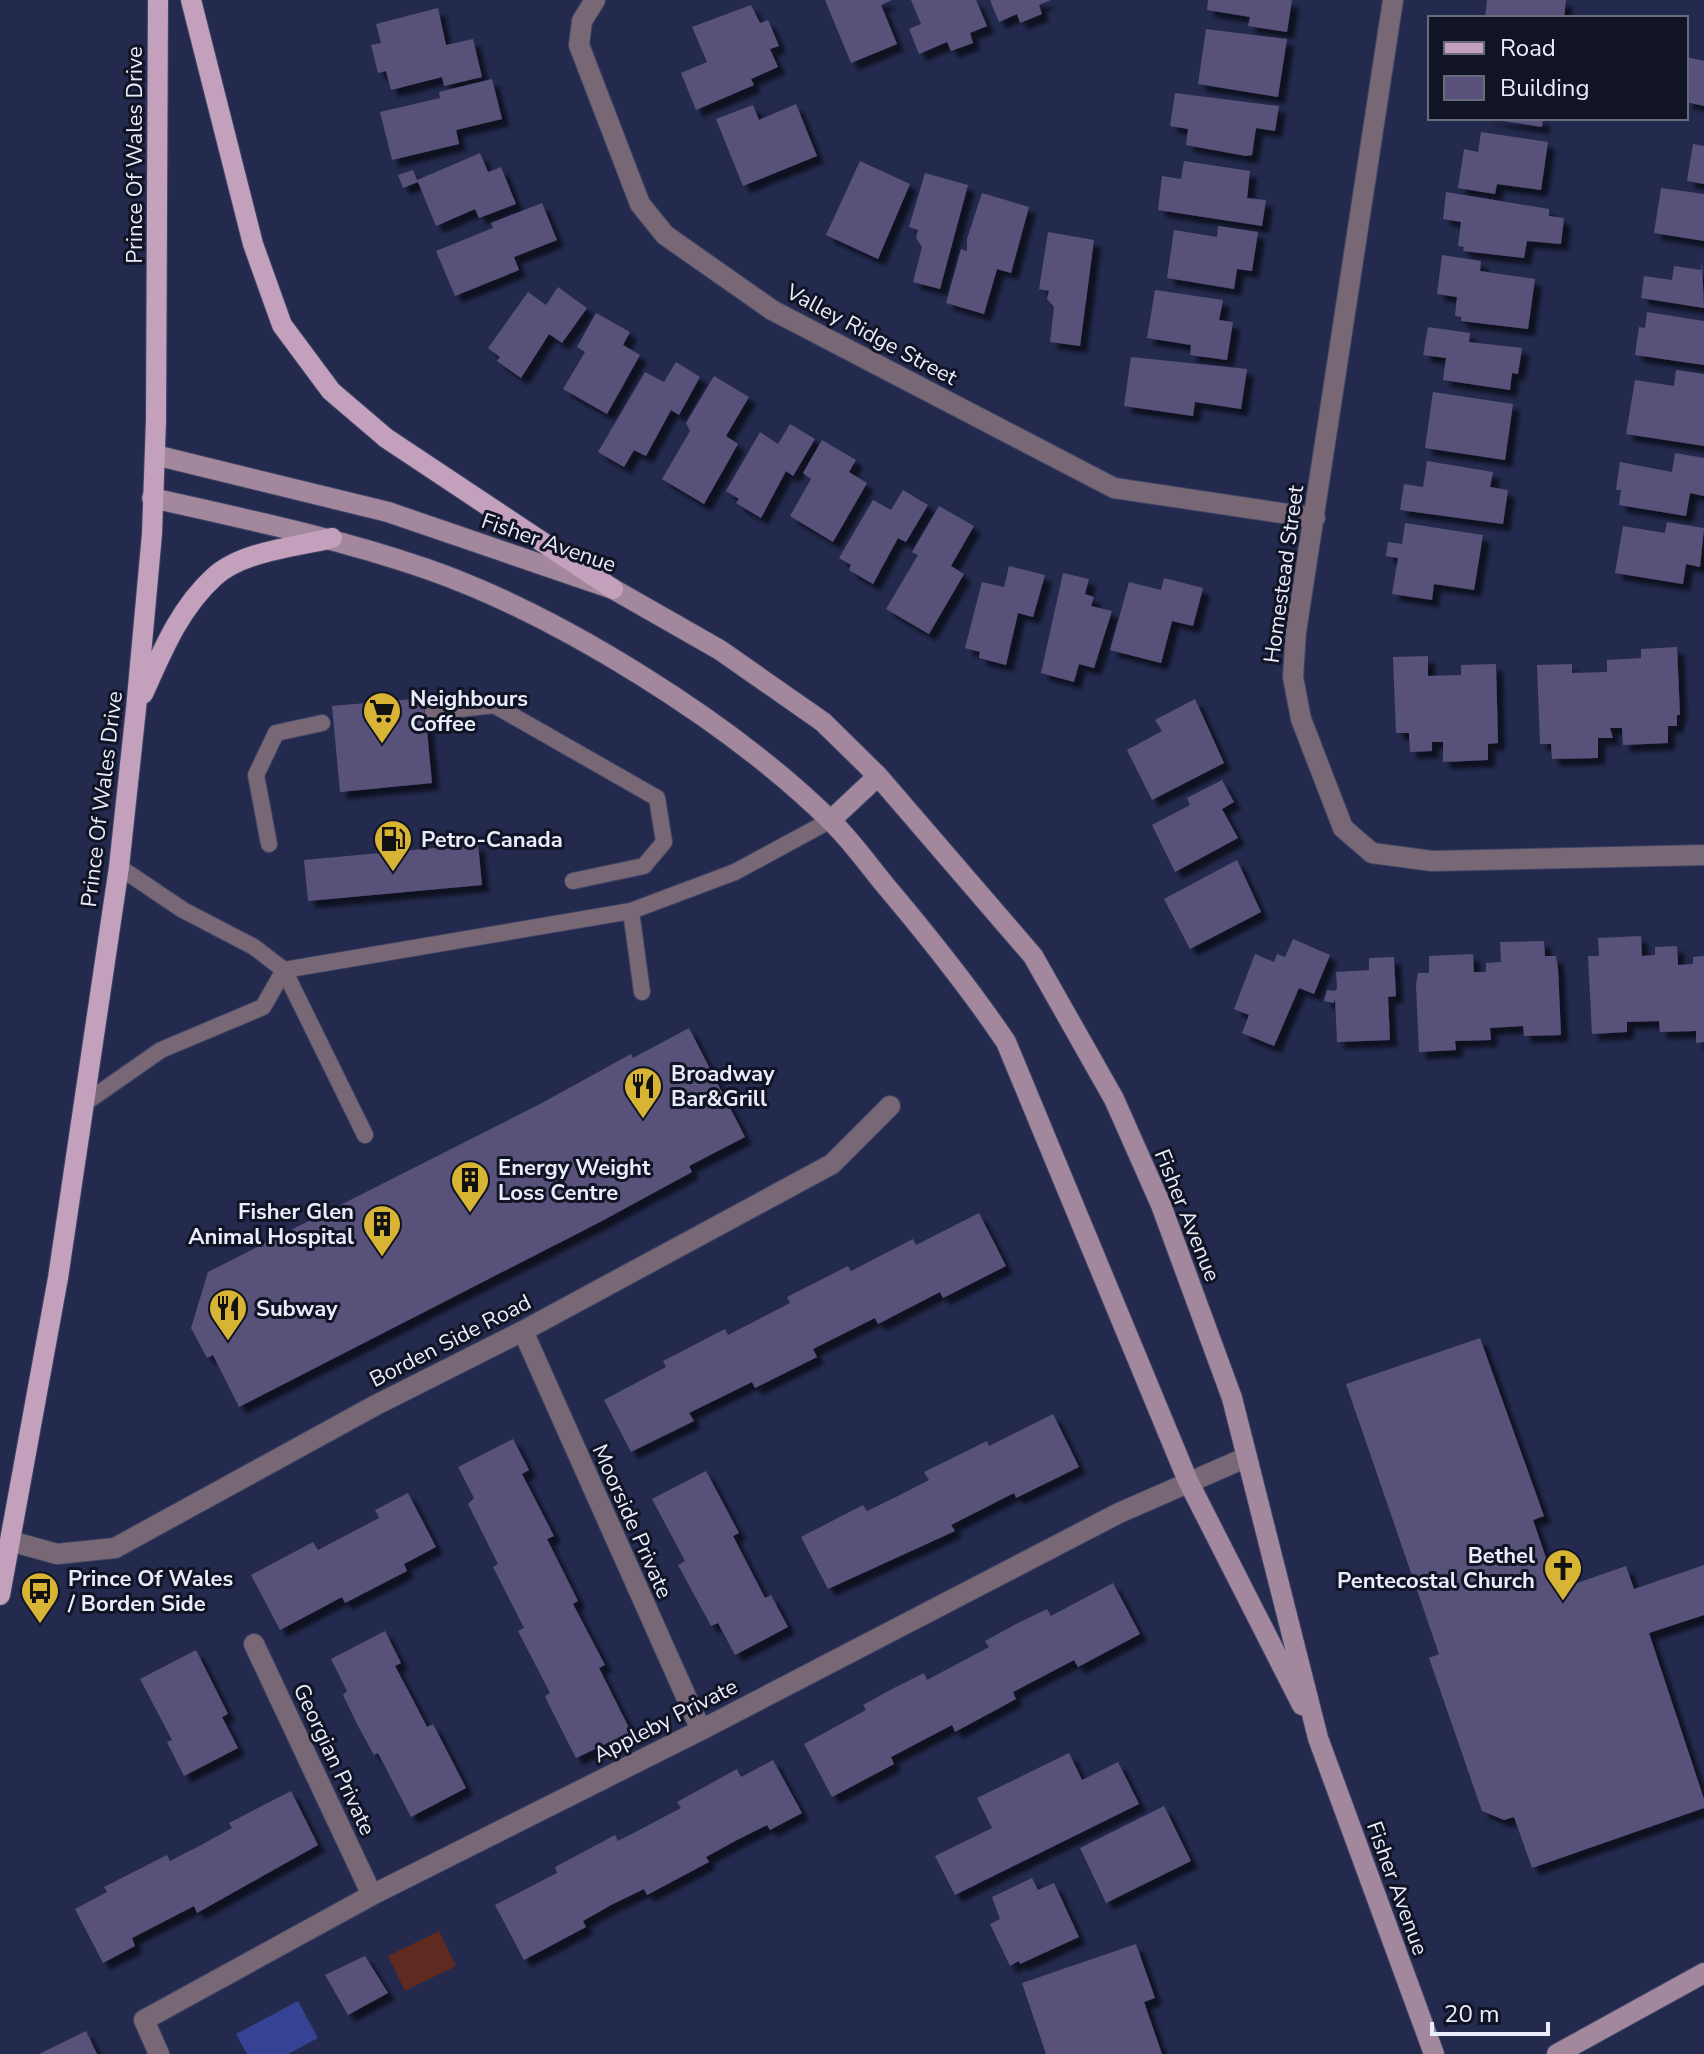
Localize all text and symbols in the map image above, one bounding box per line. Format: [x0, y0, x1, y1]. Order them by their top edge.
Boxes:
legend [1428, 16, 1688, 120]
text: Road [1500, 32, 1556, 64]
street label: Prince Of Wales Drive [120, 46, 150, 264]
text: Building [1500, 72, 1590, 104]
street label: Valley Ridge Street [780, 277, 963, 393]
street label: Homestead Street [1257, 483, 1311, 665]
street label: Fisher Avenue [477, 506, 620, 580]
place label: Neighbours Coffee [410, 684, 528, 739]
street label: Prince Of Wales Drive [74, 689, 130, 909]
supermarket icon: Neighbours Coffee [361, 690, 403, 745]
fuel station icon: Petro-Canada [372, 818, 414, 873]
place label: Petro-Canada [421, 825, 563, 855]
place label: Broadway Bar&Grill [671, 1059, 775, 1114]
restaurant icon: Broadway Bar&Grill [622, 1065, 664, 1120]
street label: Fisher Avenue [1147, 1145, 1227, 1286]
place label: Energy Weight Loss Centre [498, 1153, 651, 1208]
building icon: Energy Weight Loss Centre [449, 1159, 491, 1214]
place label: Fisher Glen Animal Hospital [188, 1197, 354, 1252]
building icon: Fisher Glen Animal Hospital [361, 1203, 403, 1258]
restaurant icon: Subway [207, 1287, 249, 1342]
street label: Borden Side Road [365, 1287, 536, 1395]
place label: Subway [256, 1294, 338, 1324]
street label: Moorside Private [585, 1440, 679, 1603]
place label: Bethel Pentecostal Church [1337, 1541, 1535, 1596]
church icon: Bethel Pentecostal Church [1542, 1547, 1584, 1602]
place label: Prince Of Wales / Borden Side [67, 1564, 233, 1619]
bus stop icon: Prince Of Wales / Borden Side [19, 1570, 61, 1625]
street label: Appleby Private [588, 1672, 743, 1770]
street label: Georgian Private [286, 1679, 382, 1840]
street label: Fisher Avenue [1359, 1817, 1435, 1959]
scale bar [1432, 1986, 1548, 2036]
text: 20 m [1444, 1998, 1500, 2030]

